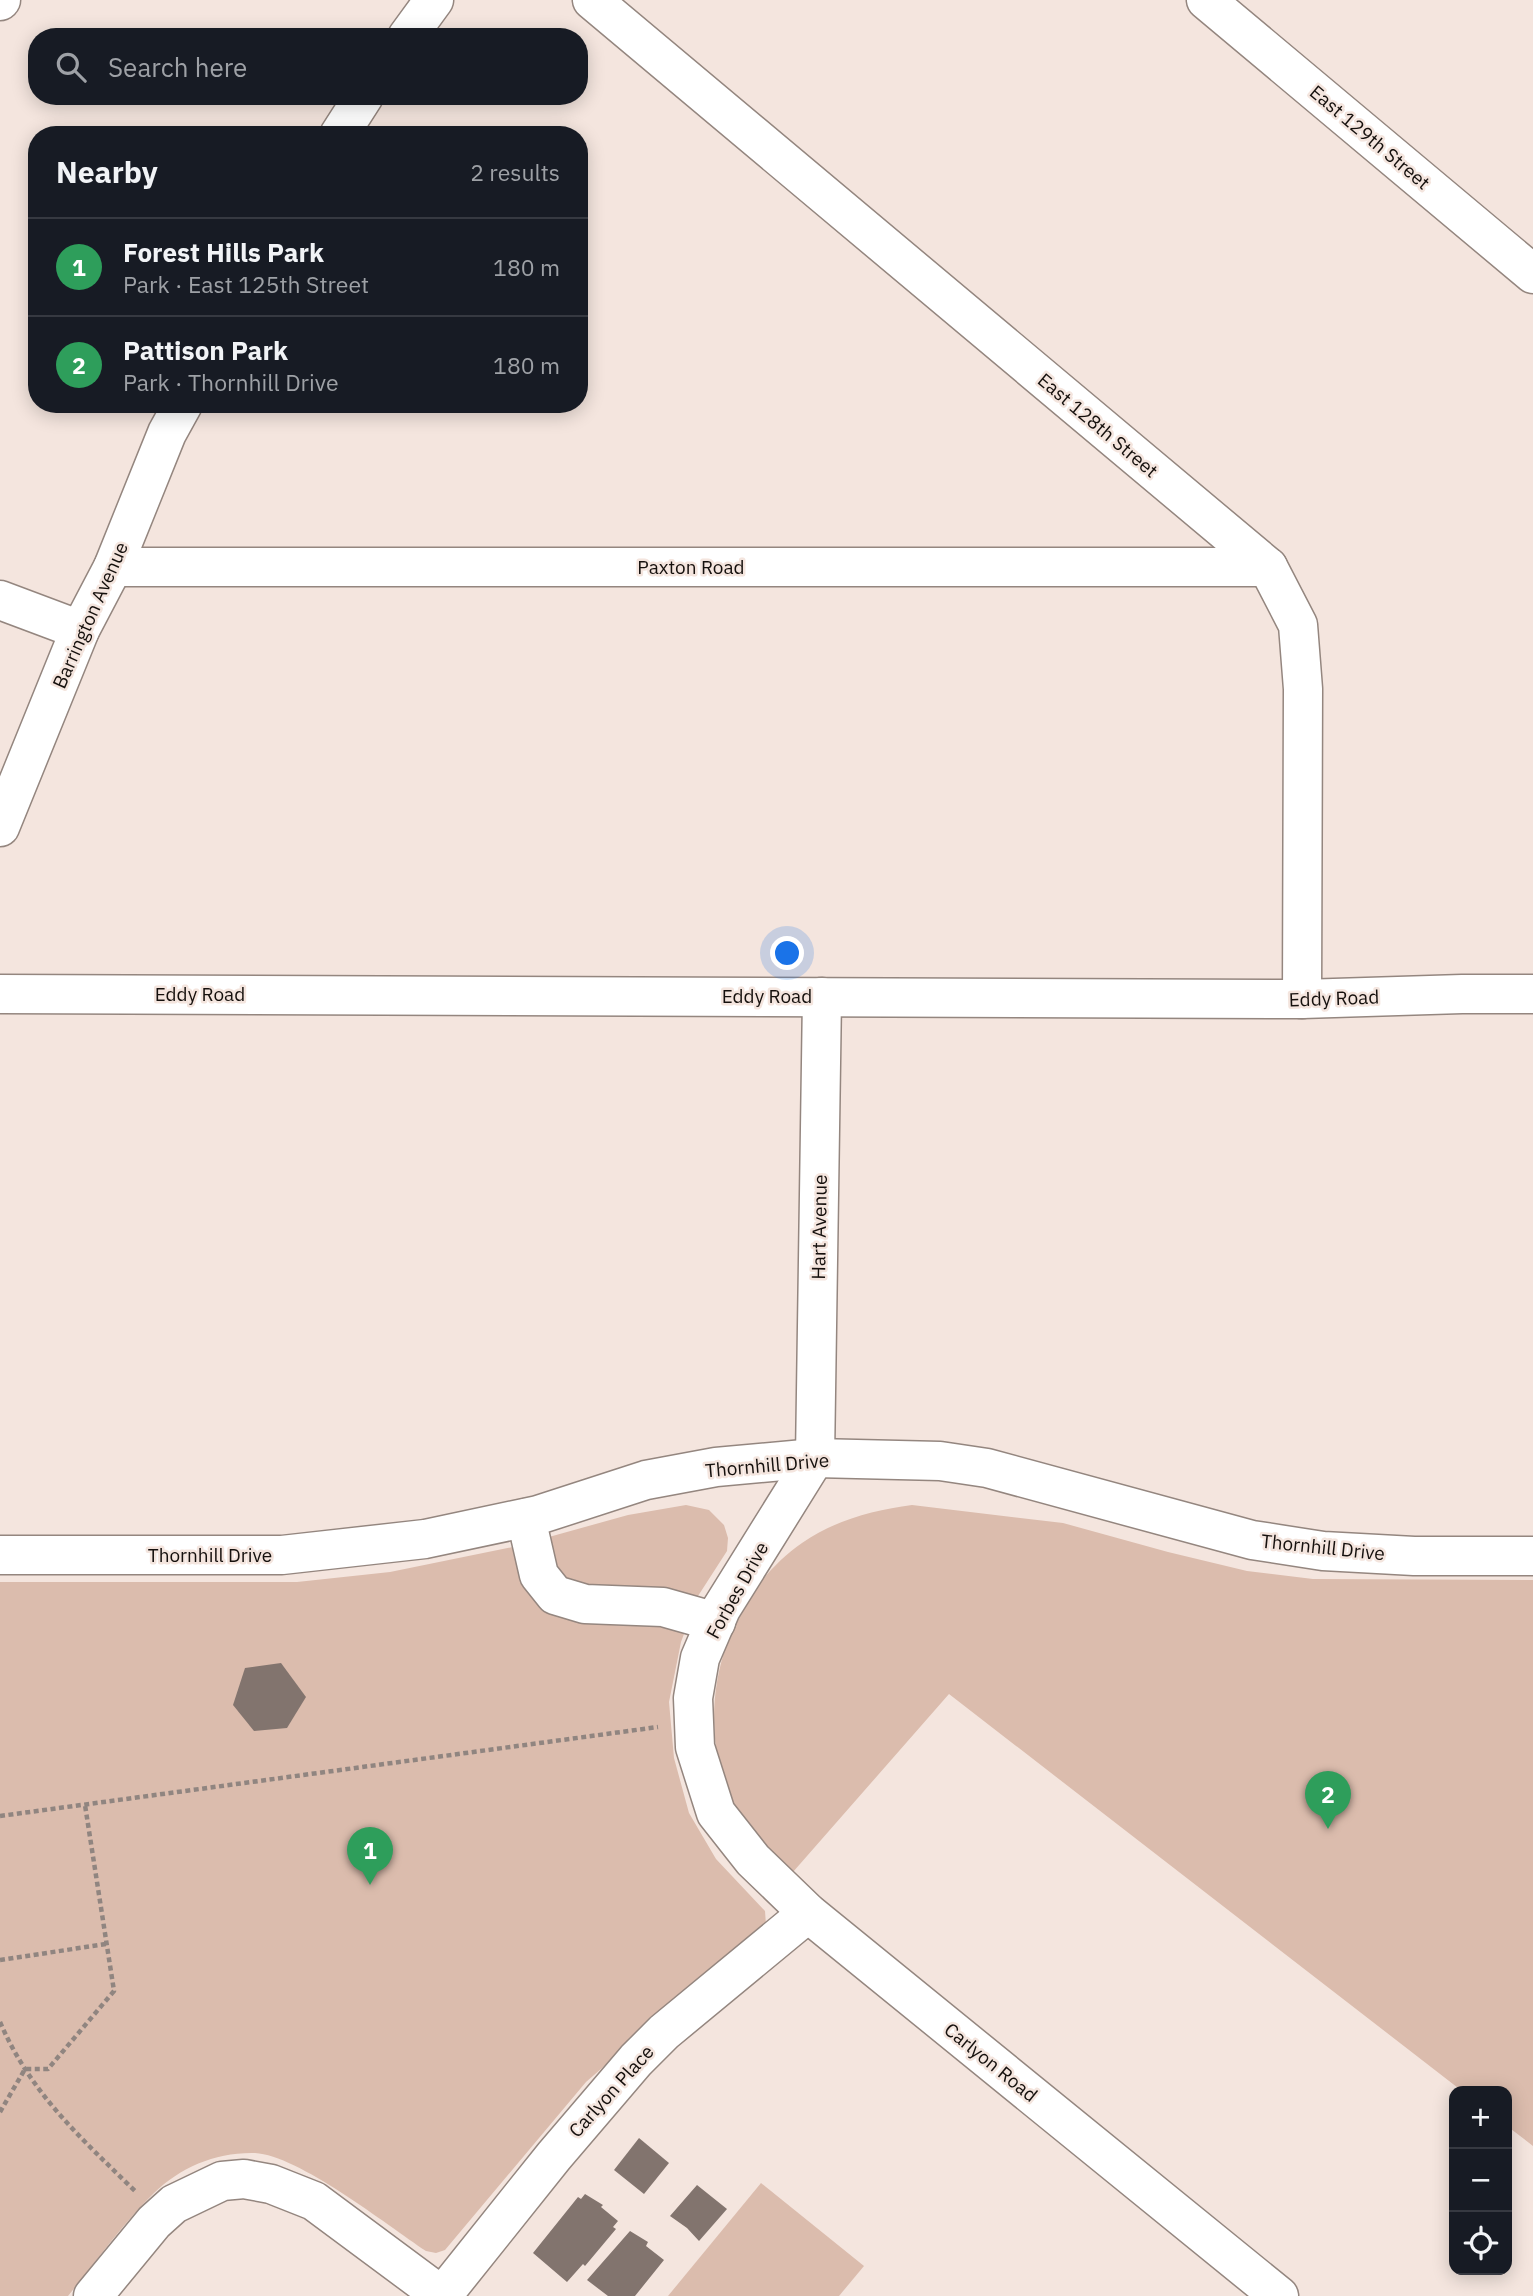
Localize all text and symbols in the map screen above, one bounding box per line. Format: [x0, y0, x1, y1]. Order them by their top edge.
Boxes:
search box [28, 28, 588, 105]
icon: search [52, 48, 90, 86]
text: Search here [108, 50, 247, 84]
street label: East 129th Street [1305, 80, 1435, 194]
text: Nearby [56, 152, 158, 191]
text: 2 results [470, 157, 560, 187]
text: Forest Hills Park [123, 235, 324, 269]
text: 1 [72, 252, 86, 282]
text: 180 m [493, 252, 560, 282]
text: Park · East 125th Street [123, 269, 369, 299]
text: Pattison Park [123, 333, 288, 367]
text: 2 [72, 350, 86, 380]
text: 180 m [493, 350, 560, 380]
text: Park · Thornhill Drive [123, 367, 339, 397]
street label: East 128th Street [1033, 368, 1163, 482]
street label: Barrington Avenue [47, 538, 133, 692]
street label: Paxton Road [637, 555, 745, 579]
your location [770, 936, 804, 970]
street label: Eddy Road [155, 982, 245, 1006]
street label: Eddy Road [722, 984, 812, 1008]
street label: Eddy Road [1288, 984, 1380, 1012]
street label: Hart Avenue [806, 1174, 832, 1280]
street label: Thornhill Drive [704, 1448, 830, 1482]
street label: Thornhill Drive [1260, 1529, 1386, 1565]
street label: Forbes Drive [701, 1537, 773, 1643]
street label: Thornhill Drive [148, 1543, 272, 1567]
pin: 2 [1305, 1771, 1351, 1829]
pin: 1 [347, 1827, 393, 1885]
street label: Carlyon Road [940, 2017, 1042, 2107]
street label: Carlyon Place [563, 2040, 659, 2142]
map controls [1449, 2086, 1512, 2275]
button: + [1449, 2086, 1512, 2149]
button: − [1449, 2149, 1512, 2212]
button: locate [1449, 2212, 1512, 2275]

